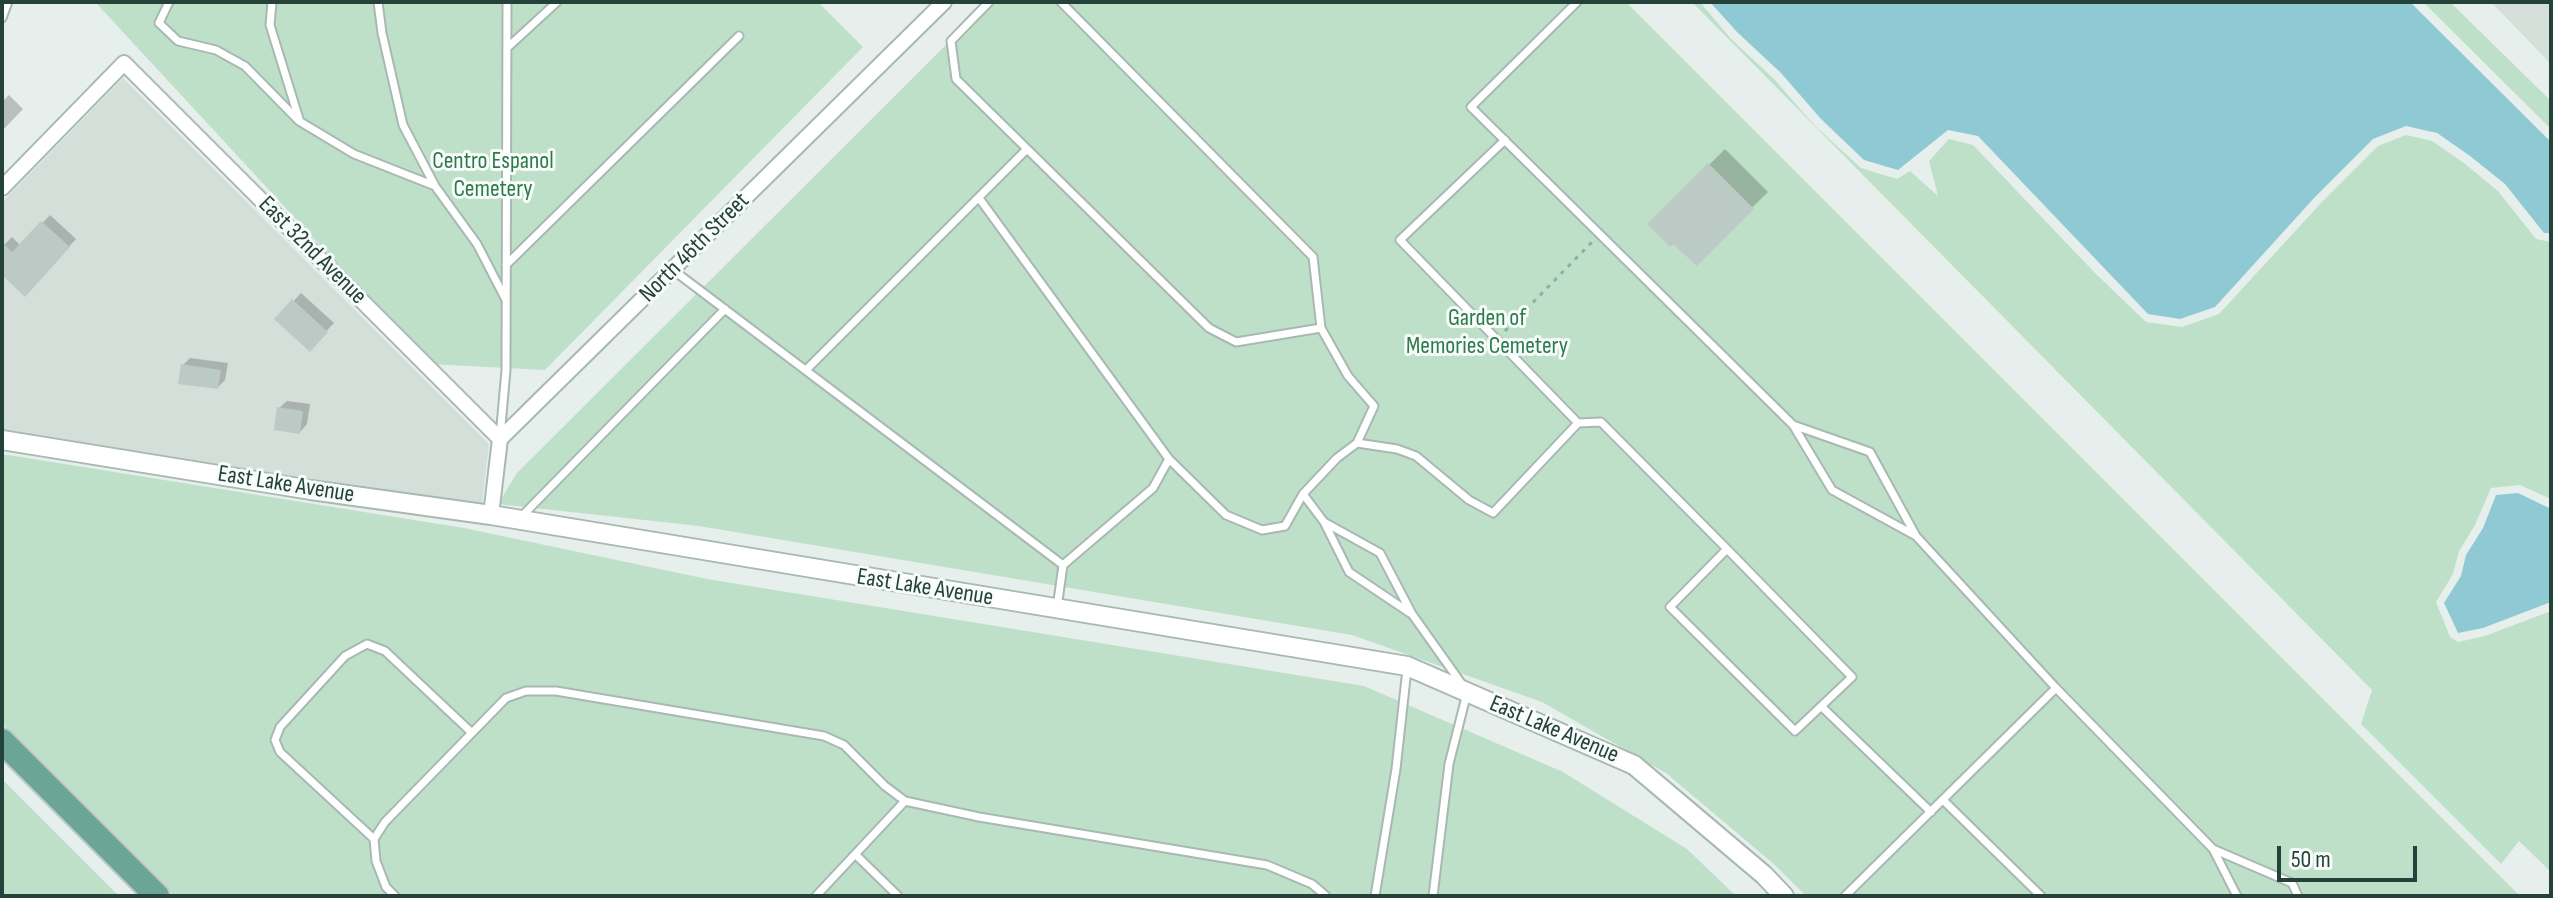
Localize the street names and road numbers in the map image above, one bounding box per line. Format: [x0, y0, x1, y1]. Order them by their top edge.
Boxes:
street label: North 46th Street [634, 187, 756, 309]
street label: East 32nd Avenue [252, 191, 372, 311]
street label: East Lake Avenue [216, 460, 356, 510]
street label: East Lake Avenue [855, 563, 995, 613]
street label: East Lake Avenue [1485, 690, 1623, 770]

